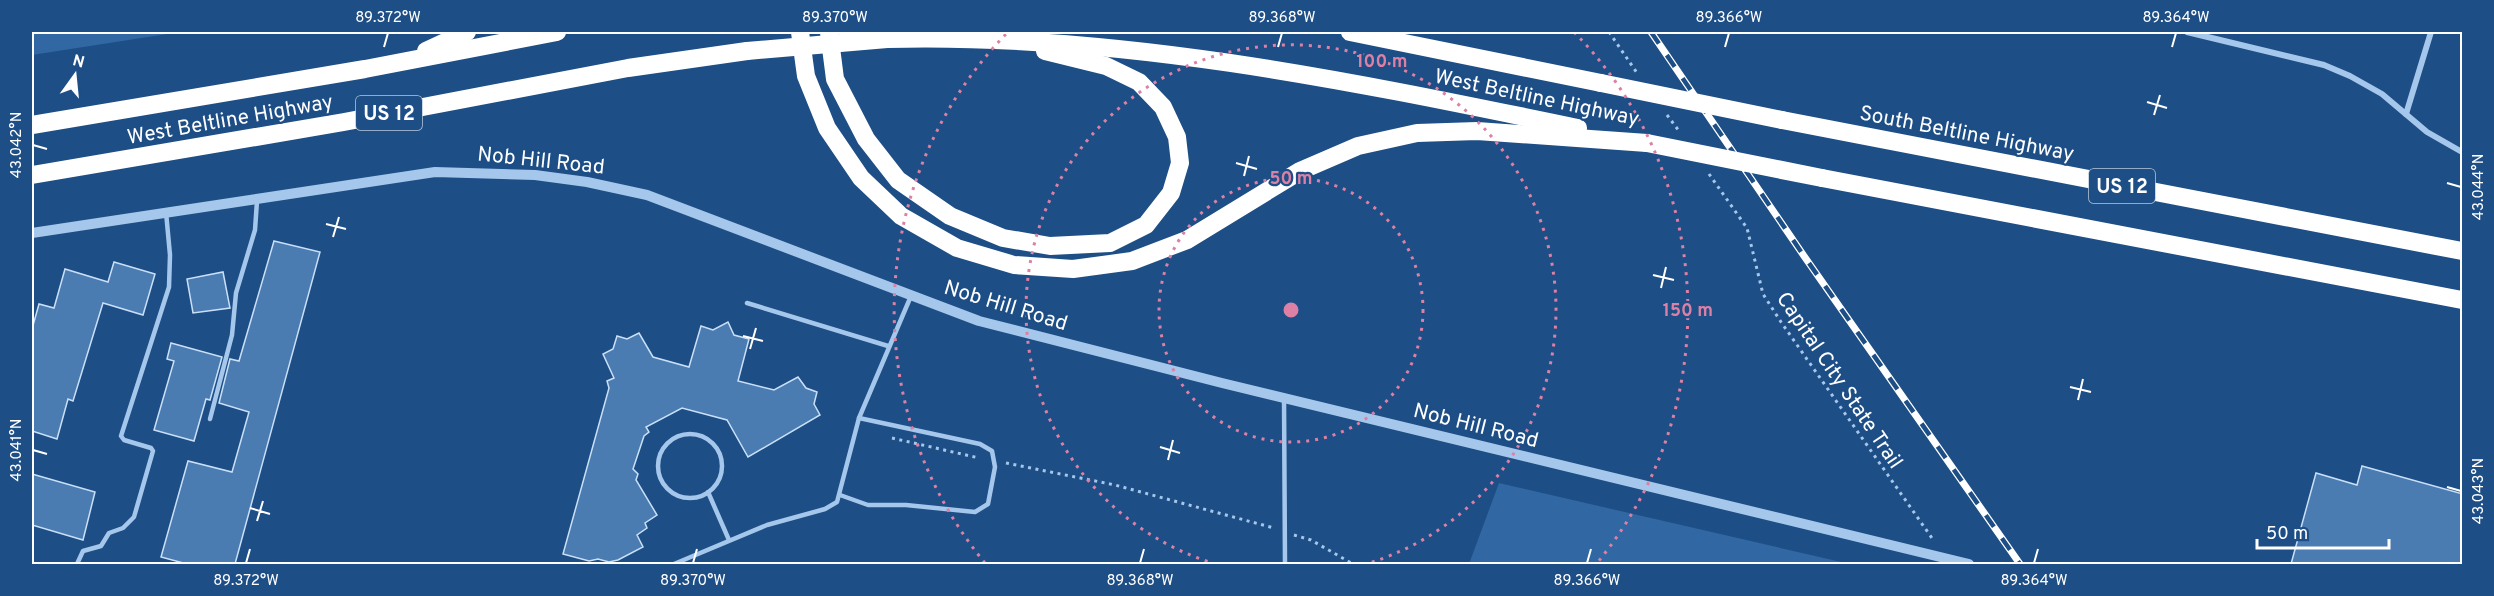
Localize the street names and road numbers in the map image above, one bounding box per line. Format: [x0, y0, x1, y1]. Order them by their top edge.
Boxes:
street label: West Beltline Highway [1432, 64, 1642, 133]
street label: West Beltline Highway [125, 89, 335, 152]
road number: US 12 [356, 96, 422, 130]
street label: South Beltline Highway [1857, 100, 2076, 169]
street label: Nob Hill Road [476, 141, 606, 182]
road number: US 12 [2089, 169, 2155, 203]
street label: Nob Hill Road [940, 275, 1071, 338]
street label: Capital City State Trail [1769, 287, 1908, 475]
street label: Nob Hill Road [1410, 398, 1541, 455]

